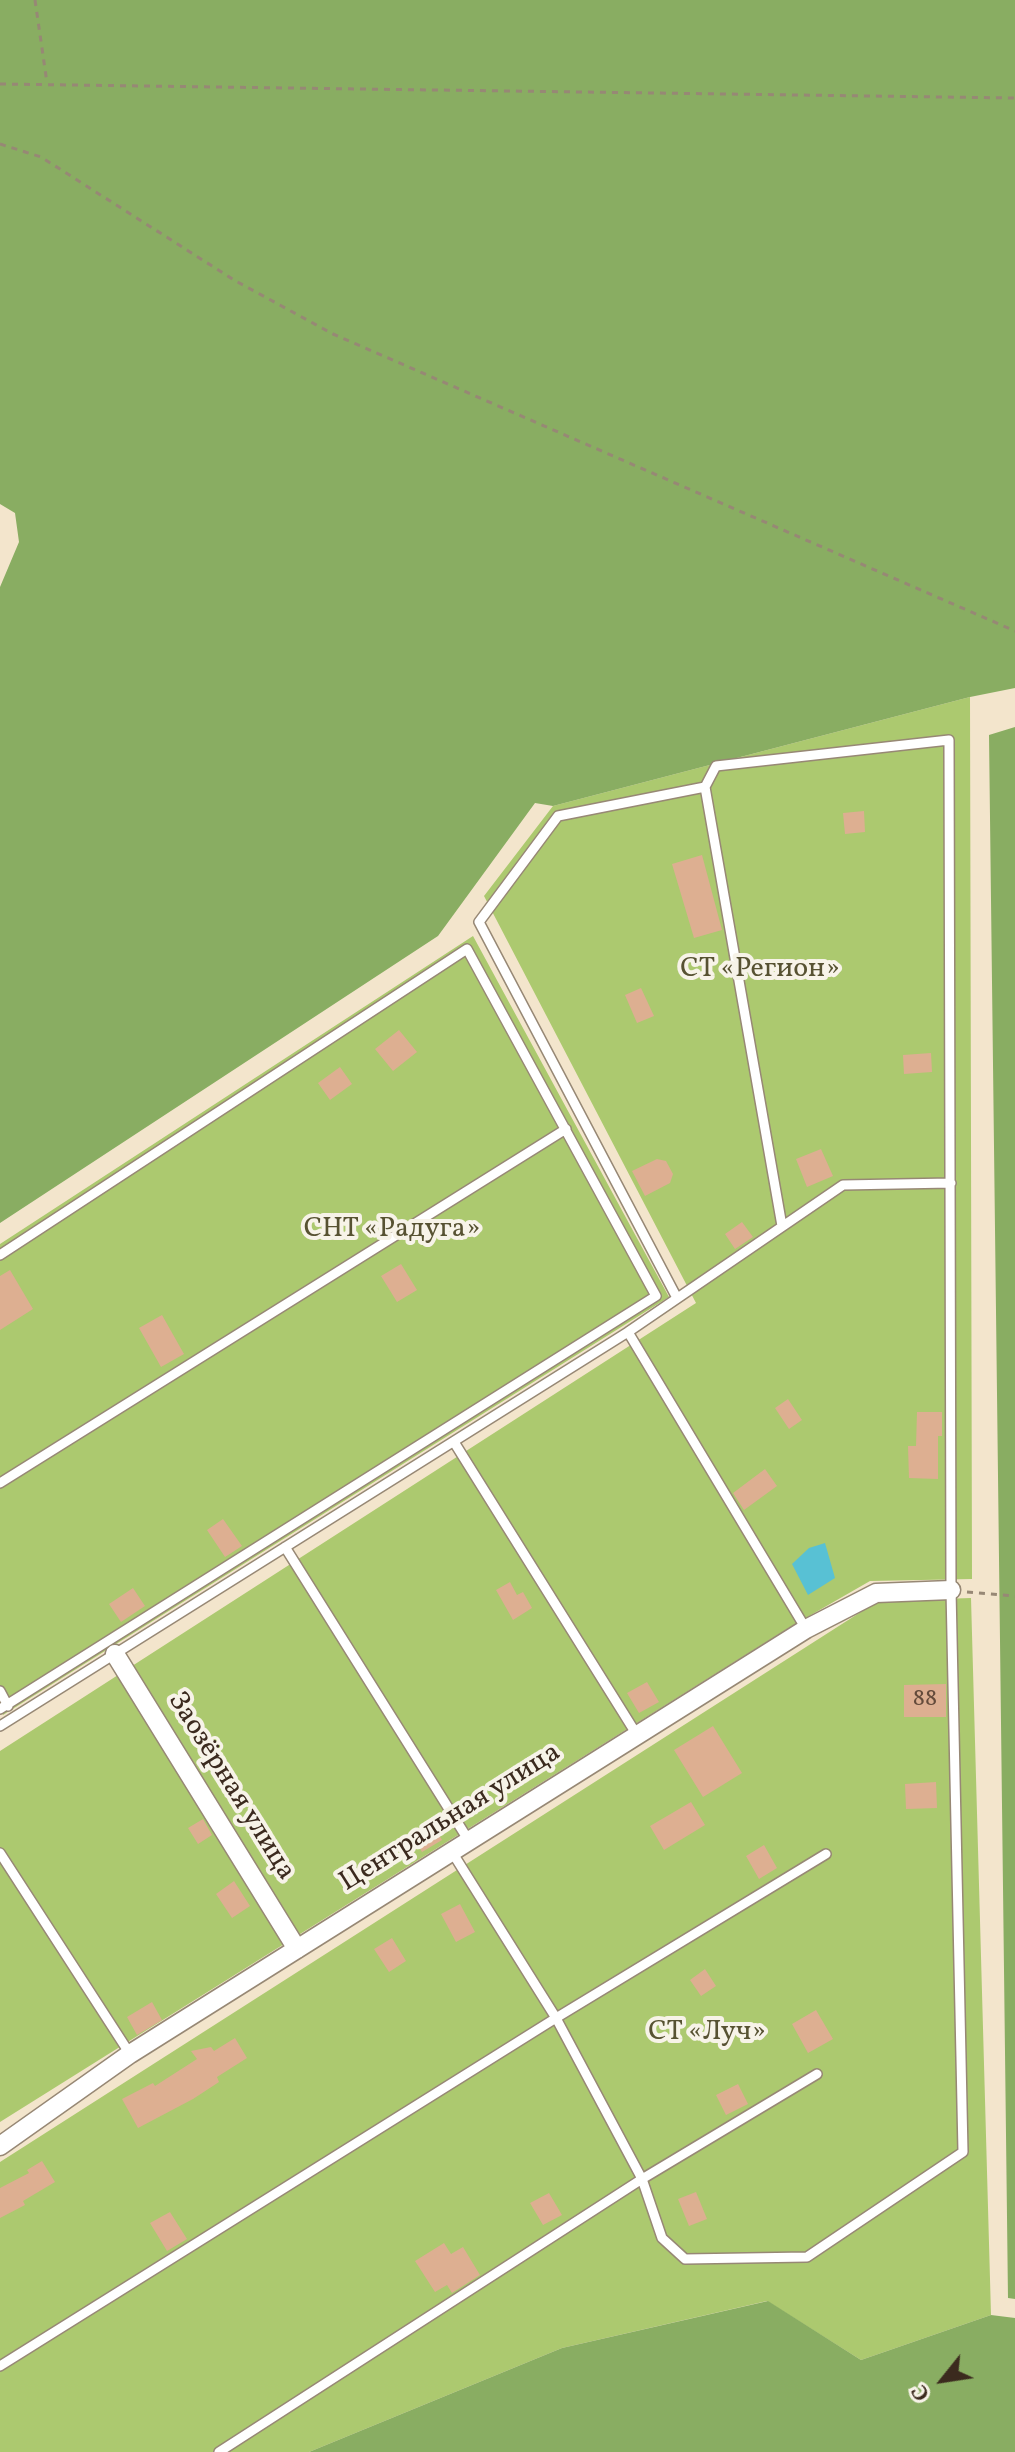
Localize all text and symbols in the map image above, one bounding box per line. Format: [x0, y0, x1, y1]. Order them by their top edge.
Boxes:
park label: СТ «Регион» [680, 954, 840, 988]
park label: СНТ «Радуга» [304, 1214, 480, 1248]
street label: Заозёрная улица [159, 1687, 301, 1887]
house number: 88 [913, 1687, 937, 1715]
street label: Центральная улица [334, 1737, 568, 1901]
park label: СТ «Луч» [648, 2017, 766, 2051]
north arrow [903, 2340, 983, 2420]
text: С [905, 2378, 939, 2406]

